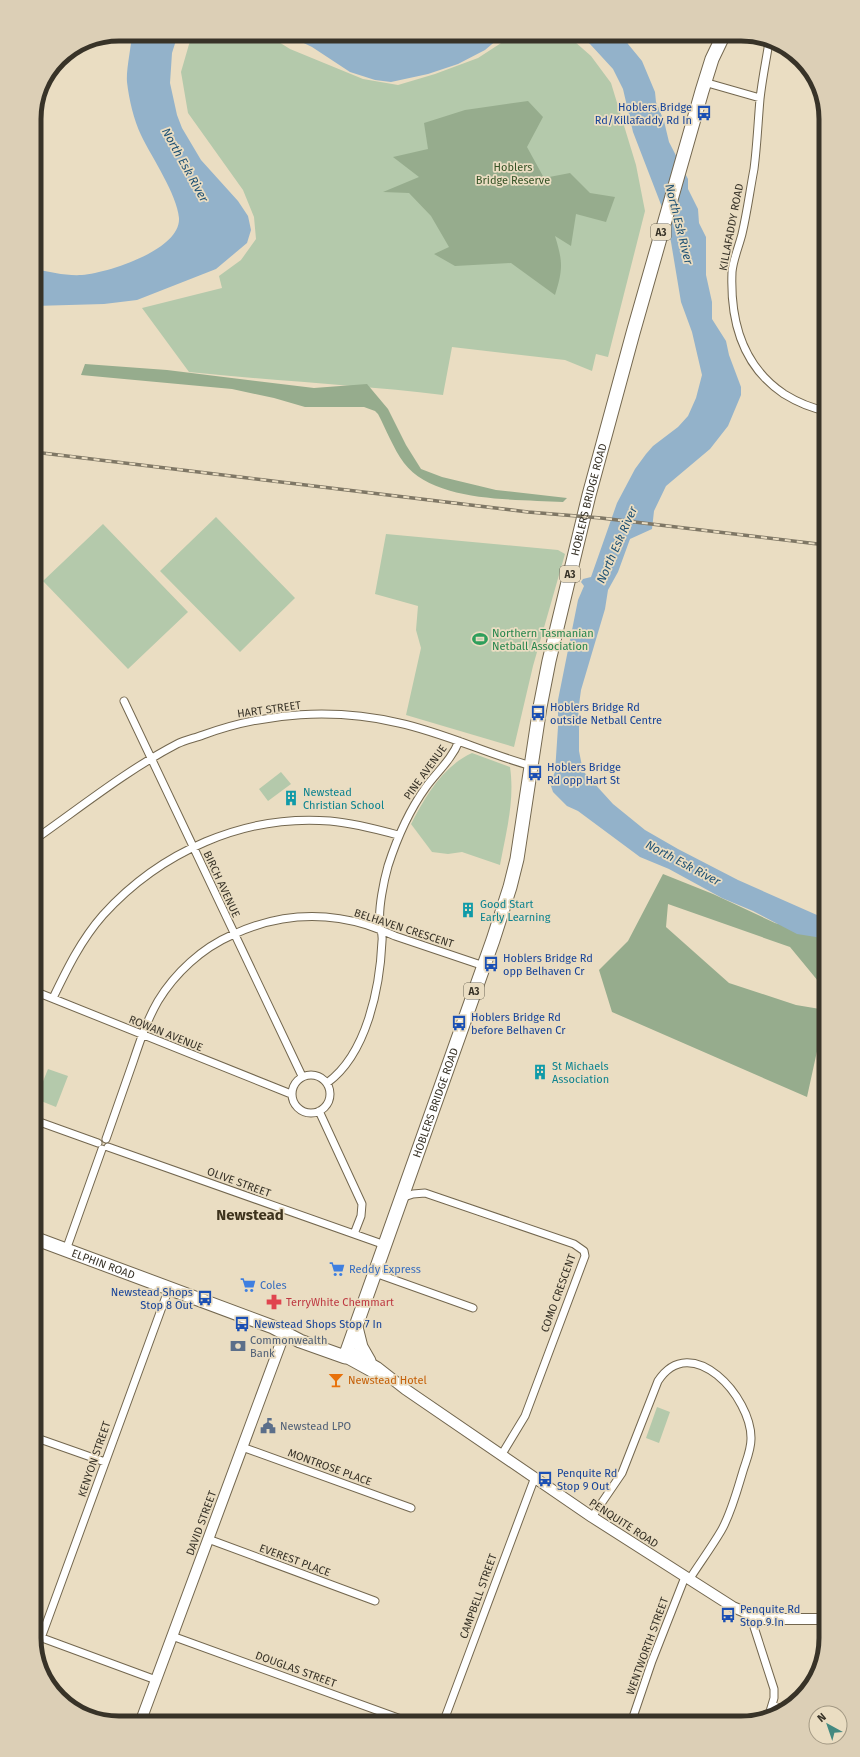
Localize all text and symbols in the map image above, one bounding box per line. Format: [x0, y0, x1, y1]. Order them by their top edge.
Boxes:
place label: Hoblers Bridge Rd/Killafaddy Rd In [595, 101, 692, 127]
bus stop icon: Hoblers Bridge Rd/Killafaddy Rd In [695, 104, 713, 122]
water label: North Esk River [159, 126, 211, 205]
park label: Hoblers Bridge Reserve [476, 161, 550, 187]
water label: North Esk River [662, 182, 696, 266]
street label: KILLAFADDY ROAD [717, 182, 746, 272]
road number: A3 [651, 224, 671, 240]
street label: HOBLERS BRIDGE ROAD [569, 442, 610, 557]
water label: North Esk River [594, 504, 640, 586]
road number: A3 [560, 566, 580, 582]
place label: Northern Tasmanian Netball Association [492, 627, 594, 653]
sports icon: Northern Tasmanian Netball Association [471, 630, 489, 648]
street label: HART STREET [236, 699, 302, 720]
place label: Hoblers Bridge Rd outside Netball Centre [550, 701, 662, 727]
bus stop icon: Hoblers Bridge Rd outside Netball Centre [529, 704, 547, 722]
street label: PINE AVENUE [401, 742, 450, 802]
place label: Hoblers Bridge Rd opp Hart St [547, 761, 621, 787]
bus stop icon: Hoblers Bridge Rd opp Hart St [526, 764, 544, 782]
place label: Newstead Christian School [303, 786, 384, 812]
building icon: Newstead Christian School [282, 789, 300, 807]
water label: North Esk River [643, 837, 723, 889]
street label: BIRCH AVENUE [200, 849, 243, 920]
place label: Good Start Early Learning [480, 898, 551, 924]
building icon: Good Start Early Learning [459, 901, 477, 919]
street label: BELHAVEN CRESCENT [352, 906, 456, 951]
place label: Hoblers Bridge Rd opp Belhaven Cr [503, 952, 593, 978]
bus stop icon: Hoblers Bridge Rd opp Belhaven Cr [482, 955, 500, 973]
road number: A3 [464, 983, 484, 999]
place label: Hoblers Bridge Rd before Belhaven Cr [471, 1011, 566, 1037]
street label: ROWAN AVENUE [127, 1013, 205, 1054]
bus stop icon: Hoblers Bridge Rd before Belhaven Cr [450, 1014, 468, 1032]
street label: HOBLERS BRIDGE ROAD [410, 1046, 461, 1160]
place label: St Michaels Association [552, 1060, 609, 1086]
building icon: St Michaels Association [531, 1063, 549, 1081]
street label: OLIVE STREET [205, 1165, 273, 1200]
district label: Newstead [216, 1206, 284, 1224]
street label: ELPHIN ROAD [70, 1247, 137, 1282]
street label: COMO CRESCENT [538, 1252, 579, 1334]
supermarket icon: Reddy Express [328, 1260, 346, 1278]
place label: Reddy Express [349, 1263, 421, 1276]
supermarket icon: Coles [239, 1276, 257, 1294]
place label: Coles [260, 1279, 287, 1292]
place label: Newstead Shops Stop 8 Out [111, 1286, 193, 1312]
bus stop icon: Newstead Shops Stop 8 Out [196, 1289, 214, 1307]
pharmacy icon: TerryWhite Chemmart [265, 1293, 283, 1311]
place label: TerryWhite Chemmart [286, 1296, 394, 1309]
bus stop icon: Newstead Shops Stop 7 In [233, 1315, 251, 1333]
place label: Newstead Shops Stop 7 In [254, 1318, 382, 1331]
place label: Commonwealth Bank [250, 1334, 327, 1360]
bank icon: Commonwealth Bank [229, 1337, 247, 1355]
bar icon: Newstead Hotel [327, 1371, 345, 1389]
place label: Newstead Hotel [348, 1374, 427, 1387]
public building icon: Newstead LPO [259, 1417, 277, 1435]
street label: KENYON STREET [75, 1419, 114, 1499]
place label: Newstead LPO [280, 1420, 351, 1433]
street label: MONTROSE PLACE [286, 1446, 374, 1489]
place label: Penquite Rd Stop 9 Out [557, 1467, 617, 1493]
bus stop icon: Penquite Rd Stop 9 Out [536, 1470, 554, 1488]
street label: DAVID STREET [184, 1489, 219, 1557]
street label: PENQUITE ROAD [587, 1496, 661, 1551]
street label: EVEREST PLACE [257, 1542, 332, 1579]
street label: CAMPBELL STREET [457, 1552, 500, 1640]
street label: WENTWORTH STREET [624, 1595, 671, 1697]
place label: Penquite Rd Stop 9 In [740, 1603, 800, 1629]
bus stop icon: Penquite Rd Stop 9 In [719, 1606, 737, 1624]
street label: DOUGLAS STREET [254, 1649, 338, 1690]
north arrow [808, 1705, 848, 1745]
text: N [815, 1710, 829, 1725]

